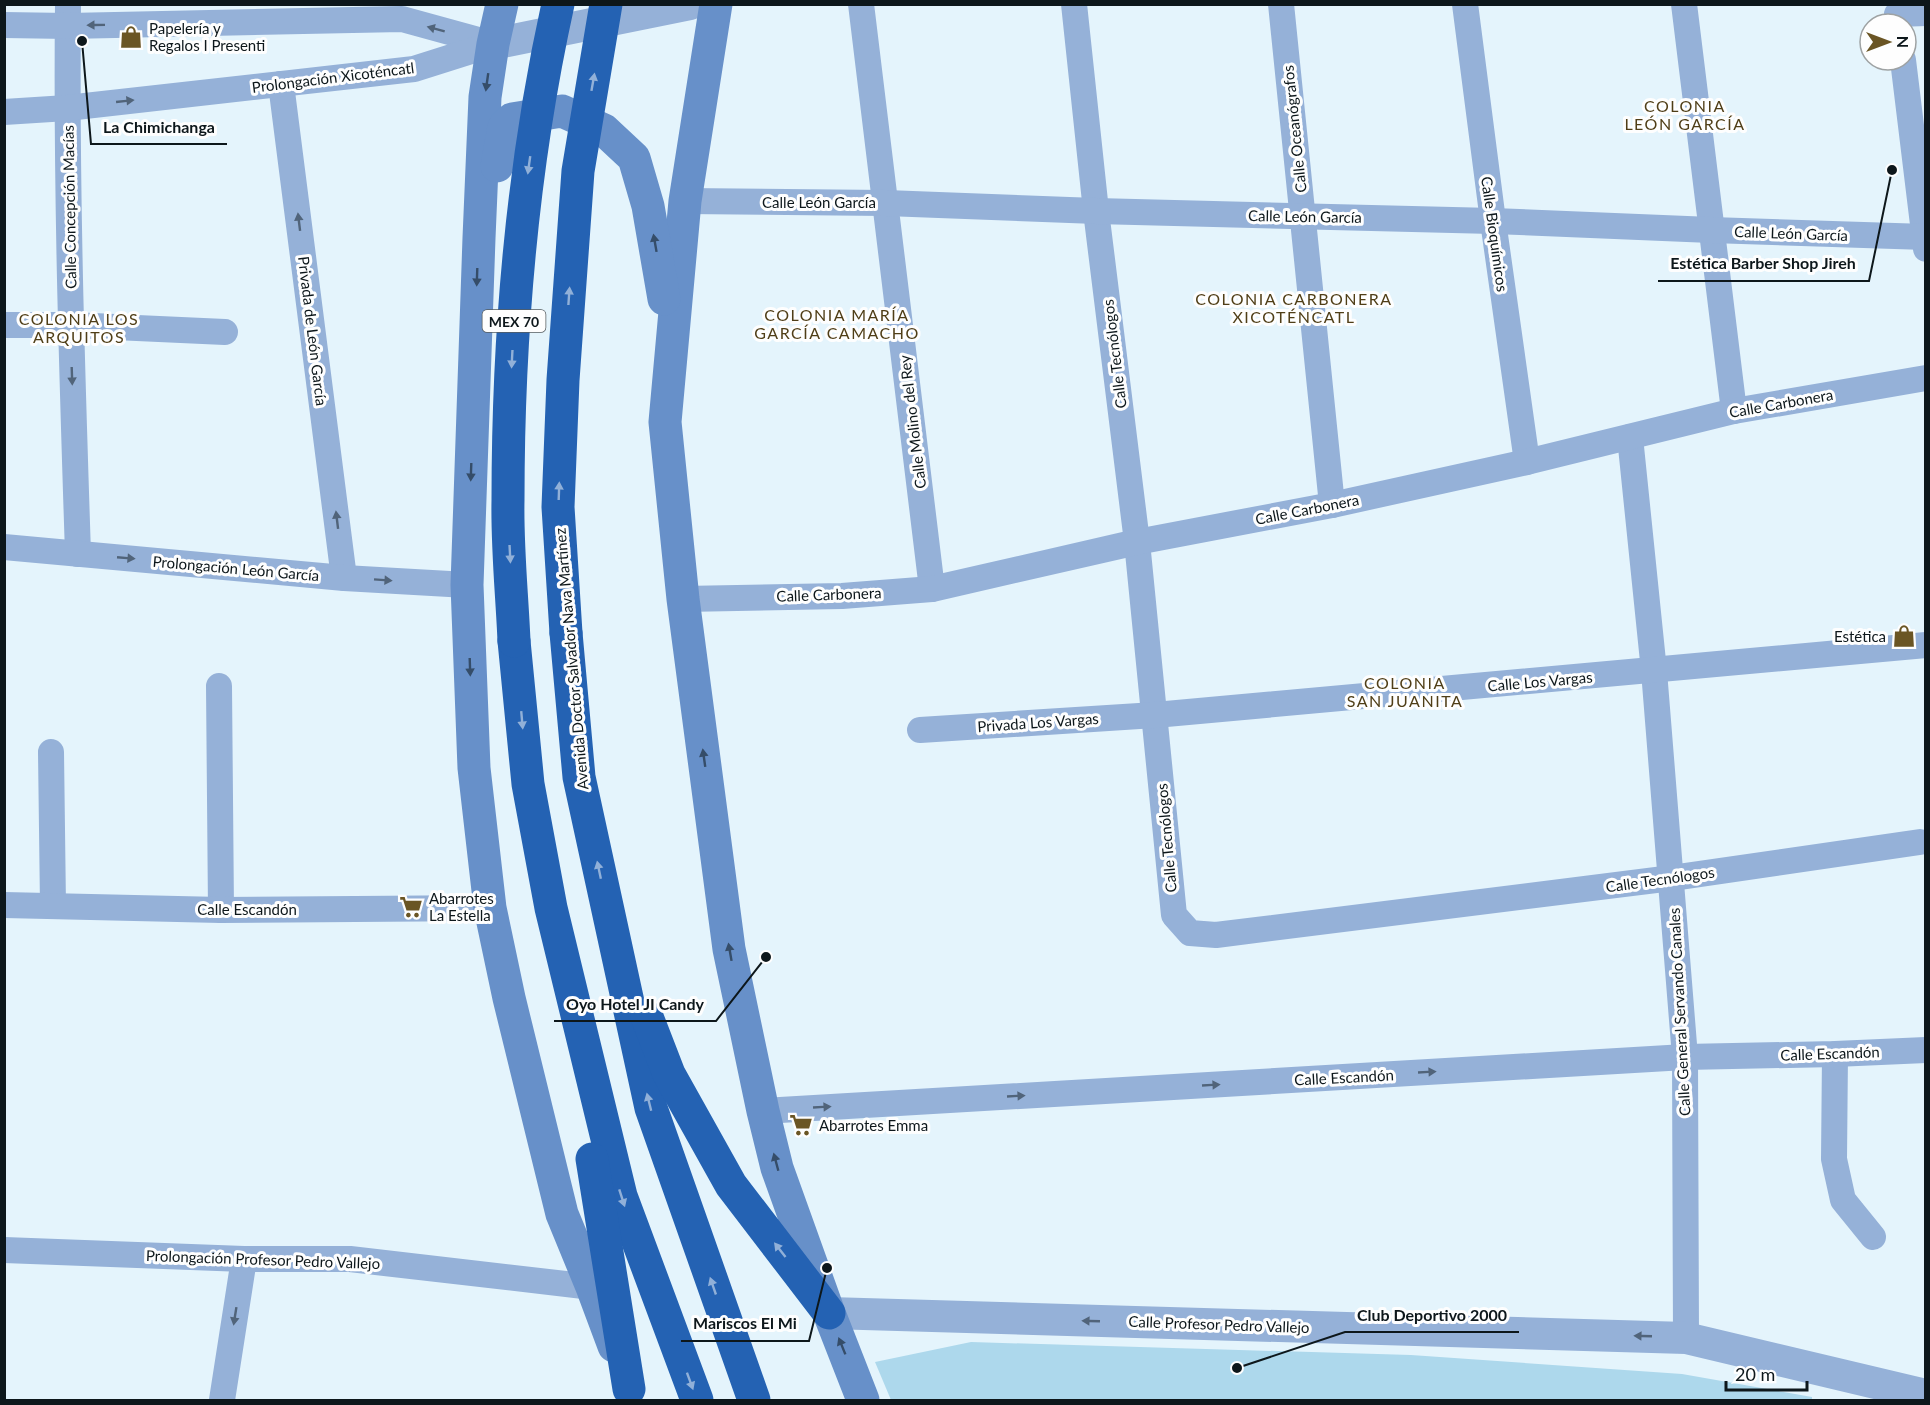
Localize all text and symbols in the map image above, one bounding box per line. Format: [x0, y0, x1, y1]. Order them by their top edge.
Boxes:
north arrow [1858, 12, 1918, 72]
place label: Papelería y Regalos I Presenti [149, 19, 265, 54]
one-way arrow [86, 21, 105, 30]
one-way arrow [427, 23, 445, 33]
shop icon: Papelería y Regalos I Presenti [118, 24, 144, 50]
text: N [1894, 36, 1913, 48]
street label: Prolongación Xicoténcatl [251, 58, 415, 96]
street label: Calle Oceanógrafos [1278, 64, 1310, 194]
one-way arrow [589, 72, 598, 91]
one-way arrow [483, 73, 492, 92]
one-way arrow [116, 96, 135, 106]
district label: COLONIA LEÓN GARCÍA [1624, 96, 1746, 133]
callout: La Chimichanga [91, 110, 227, 144]
text: La Chimichanga [103, 117, 215, 136]
street label: Calle Concepción Macías [59, 125, 79, 289]
one-way arrow [524, 156, 534, 175]
street label: Calle Bioquímicos [1478, 175, 1512, 293]
street label: Calle León García [762, 193, 876, 211]
street label: Calle León García [1248, 206, 1362, 226]
one-way arrow [294, 212, 304, 231]
street label: Calle León García [1734, 222, 1848, 244]
one-way arrow [650, 233, 659, 252]
callout: Estética Barber Shop Jireh [1658, 247, 1869, 281]
text: Estética Barber Shop Jireh [1670, 253, 1856, 272]
street label: Privada de León García [295, 255, 331, 407]
one-way arrow [473, 268, 482, 287]
one-way arrow [564, 287, 574, 306]
district label: COLONIA CARBONERA XICOTÉNCATL [1195, 289, 1393, 326]
street label: Calle Tecnólogos [1098, 299, 1130, 409]
district label: COLONIA MARÍA GARCÍA CAMACHO [754, 305, 920, 342]
district label: COLONIA LOS ARQUITOS [19, 309, 139, 346]
road number: MEX 70 [482, 310, 546, 332]
one-way arrow [507, 350, 516, 369]
street label: Calle Molino del Rey [895, 354, 929, 490]
one-way arrow [68, 366, 77, 385]
street label: Calle Carbonera [1728, 385, 1834, 421]
one-way arrow [466, 463, 475, 482]
one-way arrow [554, 481, 563, 500]
street label: Calle Carbonera [1254, 490, 1360, 528]
one-way arrow [332, 510, 341, 529]
street label: Avenida Doctor Salvador Nava Martínez [551, 527, 591, 791]
one-way arrow [506, 545, 515, 564]
street label: Prolongación León García [152, 552, 320, 584]
one-way arrow [116, 553, 135, 563]
one-way arrow [373, 575, 392, 585]
street label: Calle Carbonera [776, 583, 882, 605]
shop icon: Estética [1891, 623, 1917, 649]
place label: Estética [1834, 627, 1886, 645]
one-way arrow [466, 657, 475, 676]
street label: Calle Los Vargas [1487, 667, 1593, 695]
district label: COLONIA SAN JUANITA [1347, 673, 1463, 710]
street label: Privada Los Vargas [977, 709, 1099, 735]
one-way arrow [517, 711, 527, 730]
one-way arrow [699, 749, 708, 768]
street label: Calle Tecnólogos [1152, 783, 1180, 893]
one-way arrow [594, 861, 603, 880]
street label: Calle Tecnólogos [1605, 862, 1715, 896]
place label: Abarrotes La Estella [429, 889, 494, 924]
supermarket icon: Abarrotes La Estella [398, 894, 424, 920]
street label: Calle Escandón [197, 900, 297, 918]
street label: Calle General Servando Canales [1665, 907, 1693, 1117]
one-way arrow [725, 942, 734, 961]
callout: Oyo Hotel JI Candy [554, 987, 716, 1021]
text: Oyo Hotel JI Candy [566, 994, 704, 1013]
street label: Calle Escandón [1780, 1042, 1880, 1064]
street label: Calle Escandón [1294, 1065, 1394, 1089]
one-way arrow [1417, 1067, 1436, 1077]
one-way arrow [1202, 1080, 1221, 1089]
one-way arrow [1007, 1091, 1026, 1101]
one-way arrow [644, 1093, 654, 1111]
one-way arrow [812, 1103, 831, 1112]
supermarket icon: Abarrotes Emma [788, 1112, 814, 1138]
place label: Abarrotes Emma [819, 1116, 928, 1134]
one-way arrow [771, 1153, 781, 1172]
one-way arrow [618, 1189, 627, 1207]
one-way arrow [774, 1242, 787, 1258]
street label: Prolongación Profesor Pedro Vallejo [146, 1246, 380, 1272]
one-way arrow [708, 1277, 718, 1295]
callout: Club Deportivo 2000 [1345, 1298, 1519, 1332]
text: Club Deportivo 2000 [1357, 1305, 1507, 1324]
one-way arrow [231, 1307, 240, 1326]
callout: Mariscos El Mi [681, 1307, 809, 1341]
street label: Calle Profesor Pedro Vallejo [1128, 1312, 1310, 1336]
text: Mariscos El Mi [693, 1313, 797, 1332]
one-way arrow [1082, 1316, 1101, 1325]
one-way arrow [1633, 1332, 1652, 1341]
one-way arrow [837, 1337, 846, 1355]
scale bar [1726, 1354, 1807, 1392]
text: 20 m [1735, 1363, 1775, 1385]
one-way arrow [686, 1372, 695, 1390]

